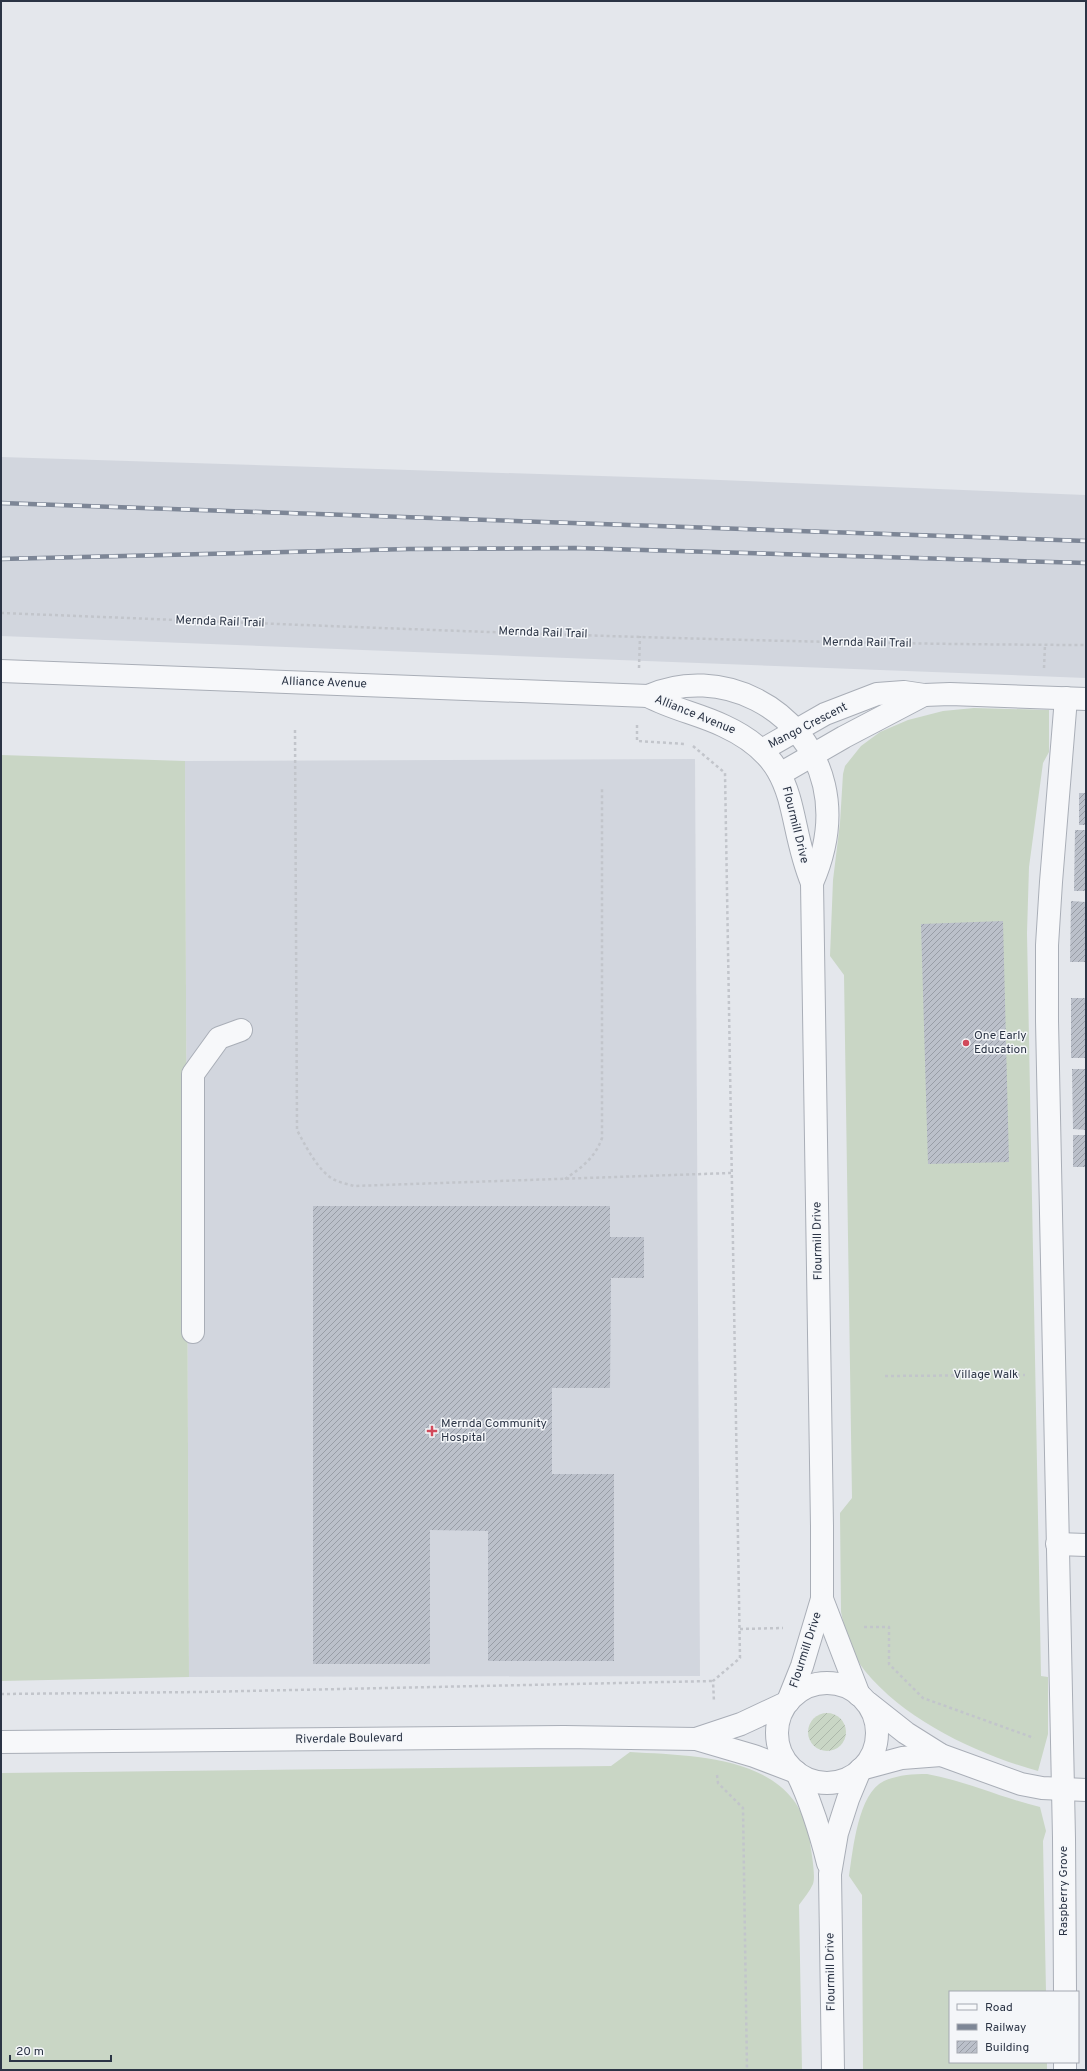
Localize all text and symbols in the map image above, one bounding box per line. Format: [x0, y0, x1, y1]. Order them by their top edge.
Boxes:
street label: Mernda Rail Trail [175, 612, 265, 632]
street label: Mernda Rail Trail [498, 623, 588, 643]
street label: Mernda Rail Trail [822, 634, 912, 652]
street label: Alliance Avenue [281, 674, 367, 692]
street label: Alliance Avenue [652, 691, 738, 739]
street label: Mango Crescent [766, 699, 850, 753]
street label: Flourmill Drive [778, 785, 812, 865]
place label: One Early Education [974, 1028, 1027, 1058]
marker: One Early Education [961, 1038, 971, 1048]
street label: Flourmill Drive [809, 1201, 827, 1281]
street label: Village Walk [954, 1367, 1019, 1383]
place label: Mernda Community Hospital [441, 1416, 547, 1446]
marker: Mernda Community Hospital [426, 1425, 438, 1437]
street label: Flourmill Drive [786, 1610, 826, 1690]
street label: Riverdale Boulevard [295, 1730, 403, 1748]
street label: Raspberry Grove [1056, 1846, 1072, 1936]
street label: Flourmill Drive [822, 1932, 840, 2012]
legend [949, 1991, 1079, 2063]
text: Road [985, 2000, 1013, 2016]
text: Railway [985, 2020, 1026, 2036]
scale bar [10, 2037, 111, 2063]
text: Building [985, 2040, 1029, 2056]
text: 20 m [16, 2044, 44, 2060]

